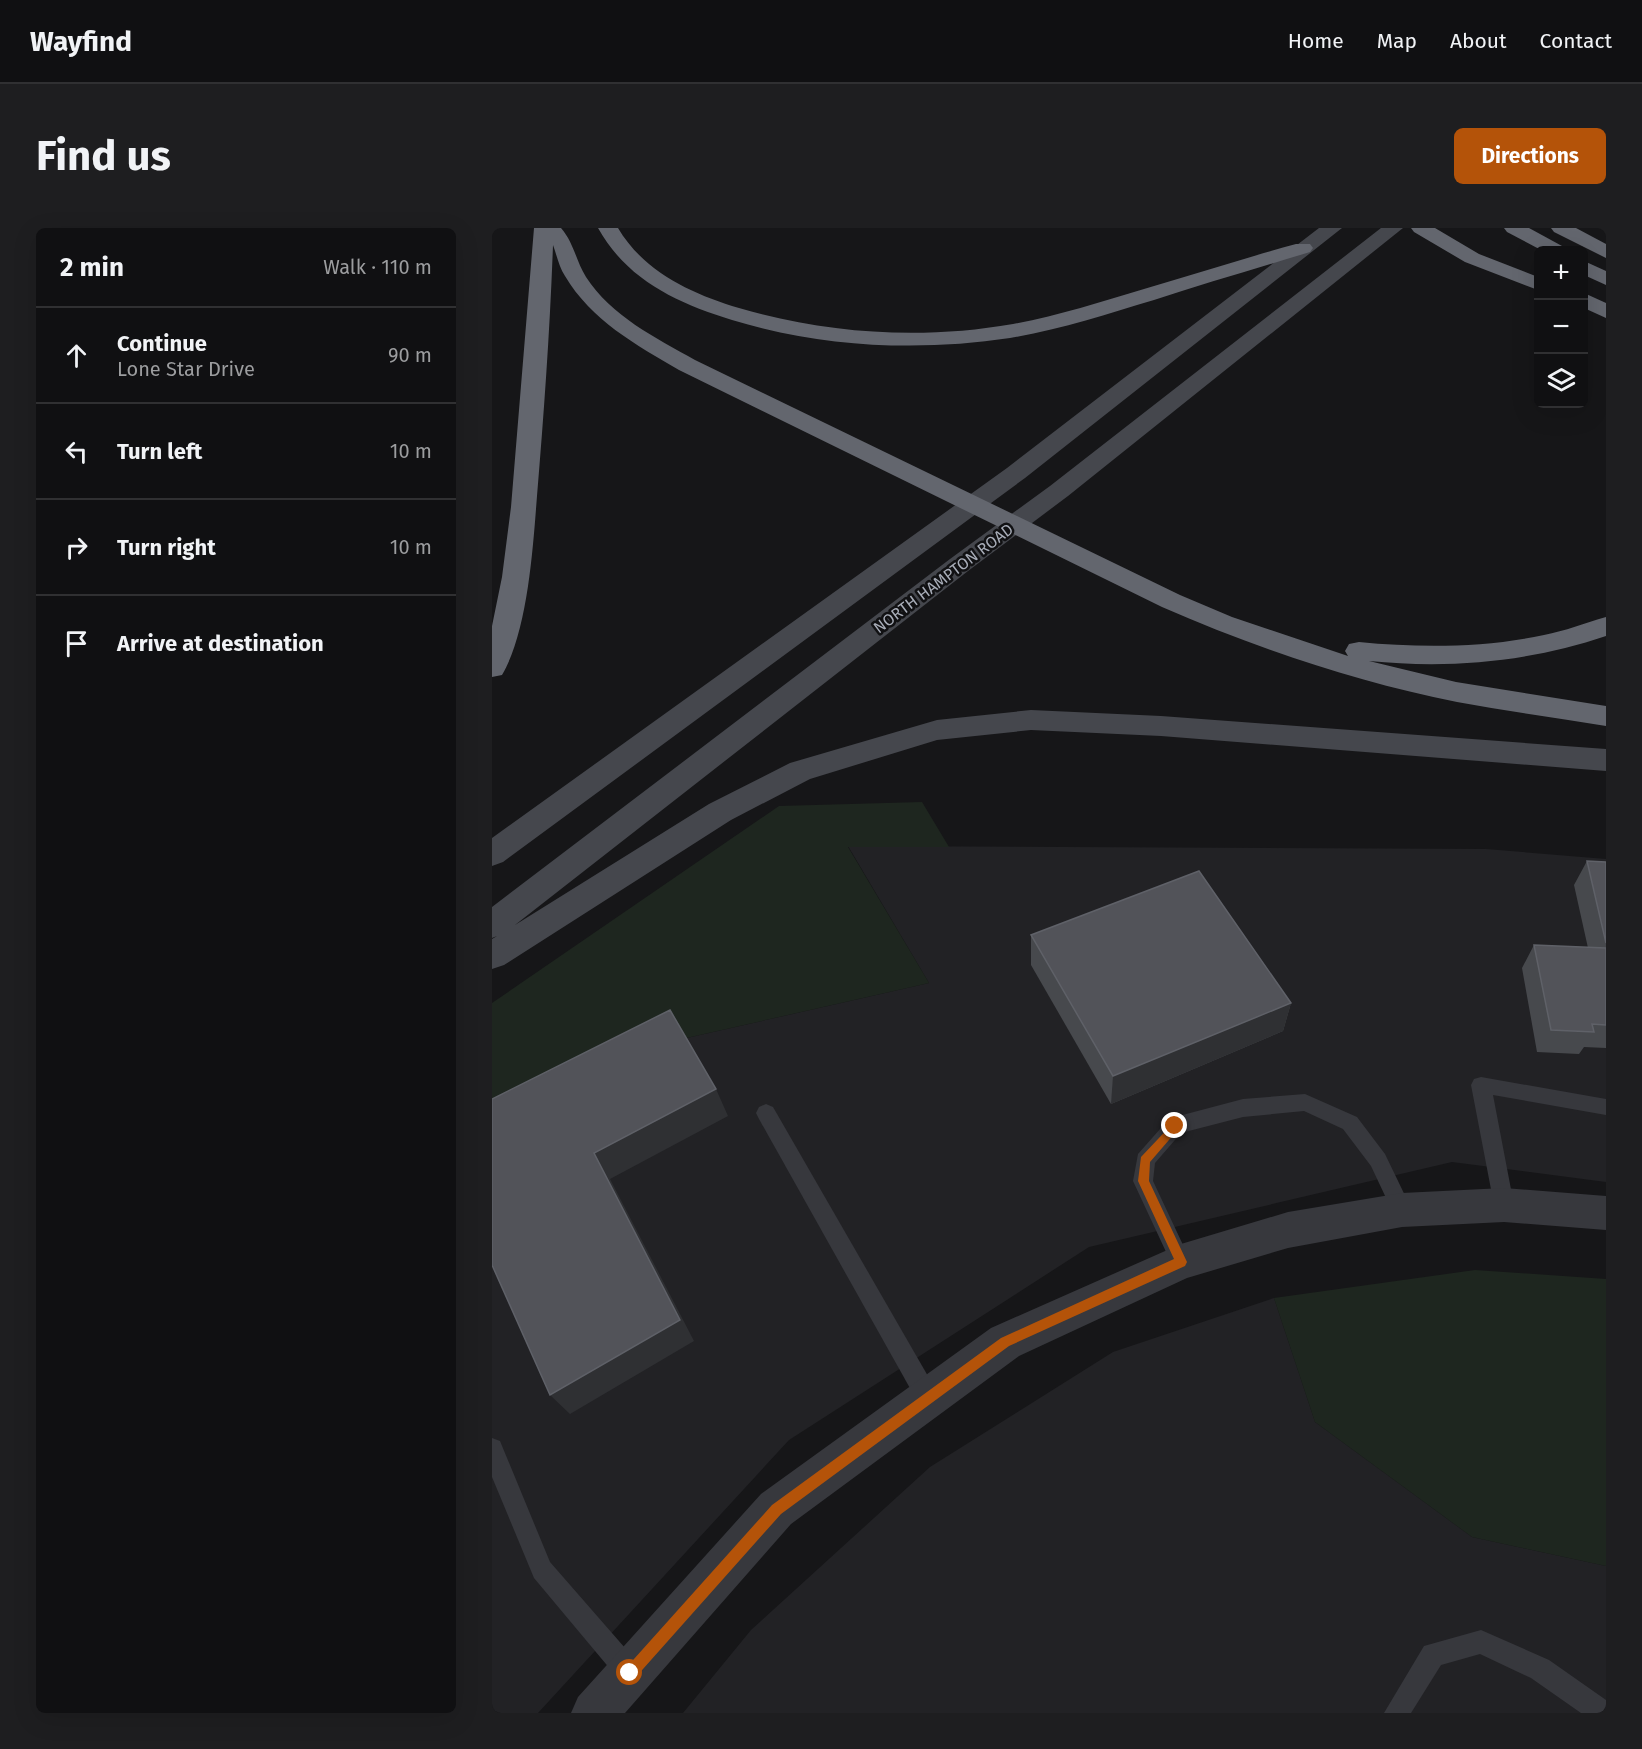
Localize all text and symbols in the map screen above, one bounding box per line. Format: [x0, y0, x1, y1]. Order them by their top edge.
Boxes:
text: Wayfind [30, 25, 132, 58]
text: Home [1288, 28, 1344, 54]
text: Map [1377, 28, 1417, 54]
text: About [1450, 28, 1507, 54]
text: Contact [1540, 28, 1612, 54]
button: Directions [1454, 128, 1606, 184]
text: Find us [36, 131, 171, 181]
map controls [1534, 246, 1588, 408]
button: + [1534, 246, 1588, 300]
text: 2 min [60, 252, 124, 283]
text: Walk · 110 m [323, 255, 432, 279]
button: − [1534, 300, 1588, 354]
text: Continue [117, 330, 207, 357]
icon: ahead [60, 339, 93, 372]
text: 90 m [388, 343, 432, 367]
button: layers [1534, 354, 1588, 408]
text: Lone Star Drive [117, 357, 255, 381]
icon: left [60, 435, 93, 468]
text: Turn left [117, 438, 202, 465]
text: 10 m [390, 439, 432, 463]
street label: NORTH HAMPTON ROAD [870, 520, 1017, 637]
icon: right [60, 531, 93, 564]
text: Turn right [117, 534, 216, 561]
text: 10 m [390, 535, 432, 559]
icon: arrive [60, 627, 93, 660]
text: Arrive at destination [117, 630, 324, 657]
route end [1161, 1112, 1187, 1138]
route start [616, 1659, 642, 1685]

